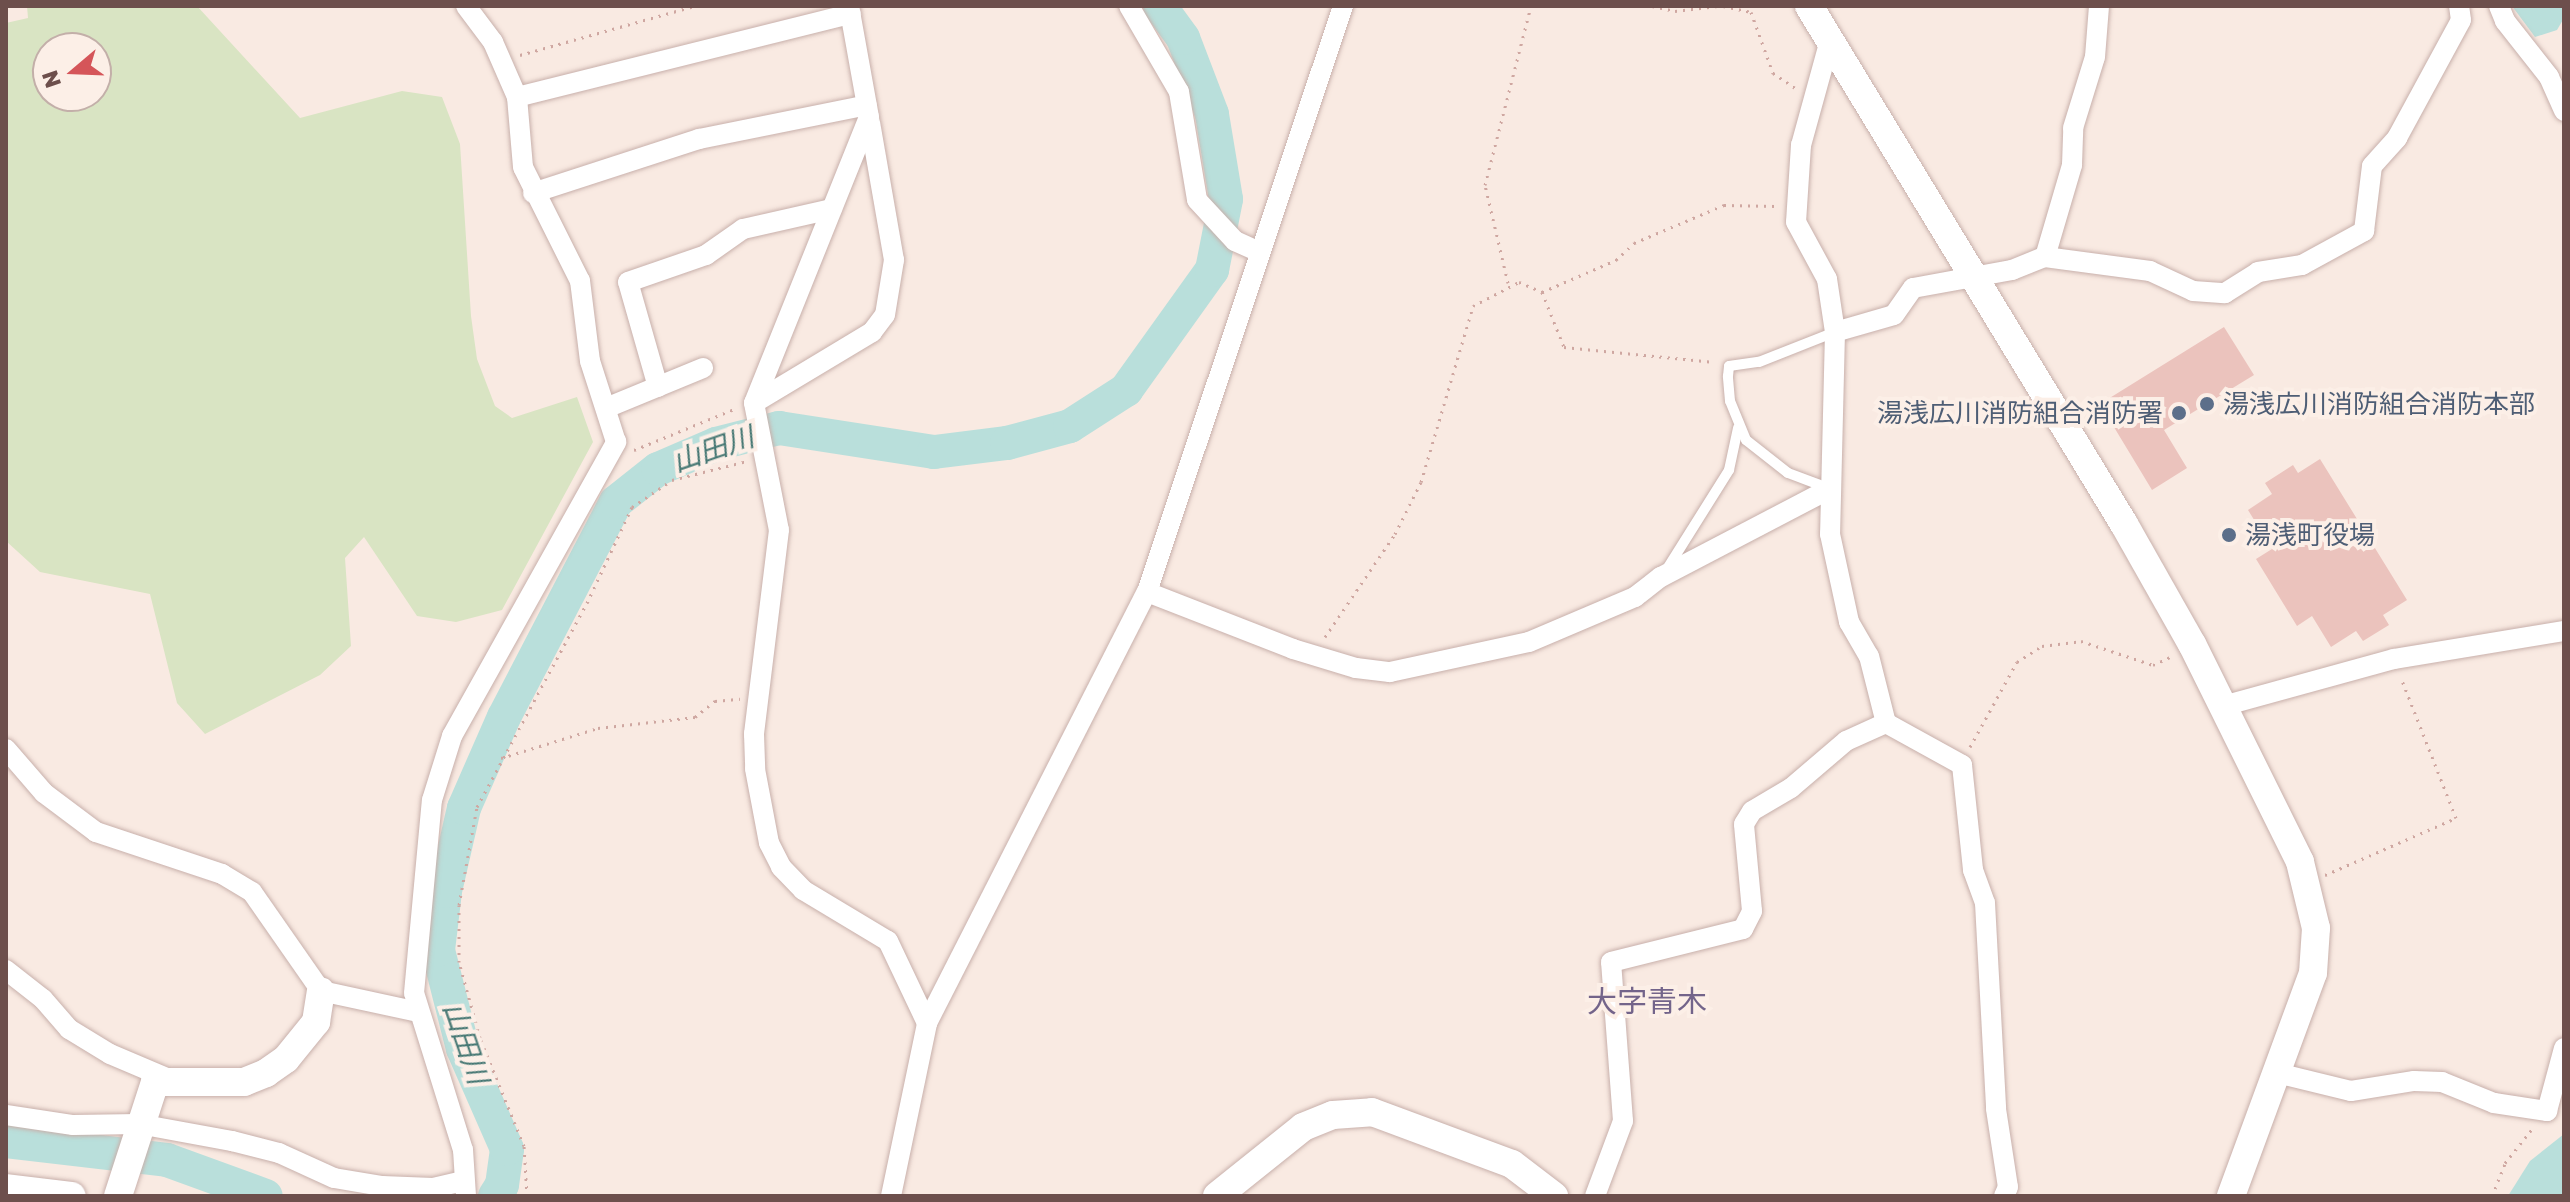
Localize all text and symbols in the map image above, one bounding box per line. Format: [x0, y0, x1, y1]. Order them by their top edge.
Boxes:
north arrow [32, 32, 112, 112]
text: N [35, 67, 66, 92]
place label: 湯浅広川消防組合消防本部 [2223, 388, 2535, 420]
marker: 湯浅広川消防組合消防本部 [2198, 395, 2216, 413]
place label: 湯浅広川消防組合消防署 [1877, 397, 2163, 429]
marker: 湯浅広川消防組合消防署 [2170, 404, 2188, 422]
water label: 山田川 [668, 419, 758, 479]
place label: 湯浅町役場 [2245, 519, 2375, 551]
marker: 湯浅町役場 [2220, 526, 2238, 544]
district label: 大字青木 [1587, 983, 1707, 1019]
water label: 山田川 [436, 998, 496, 1088]

